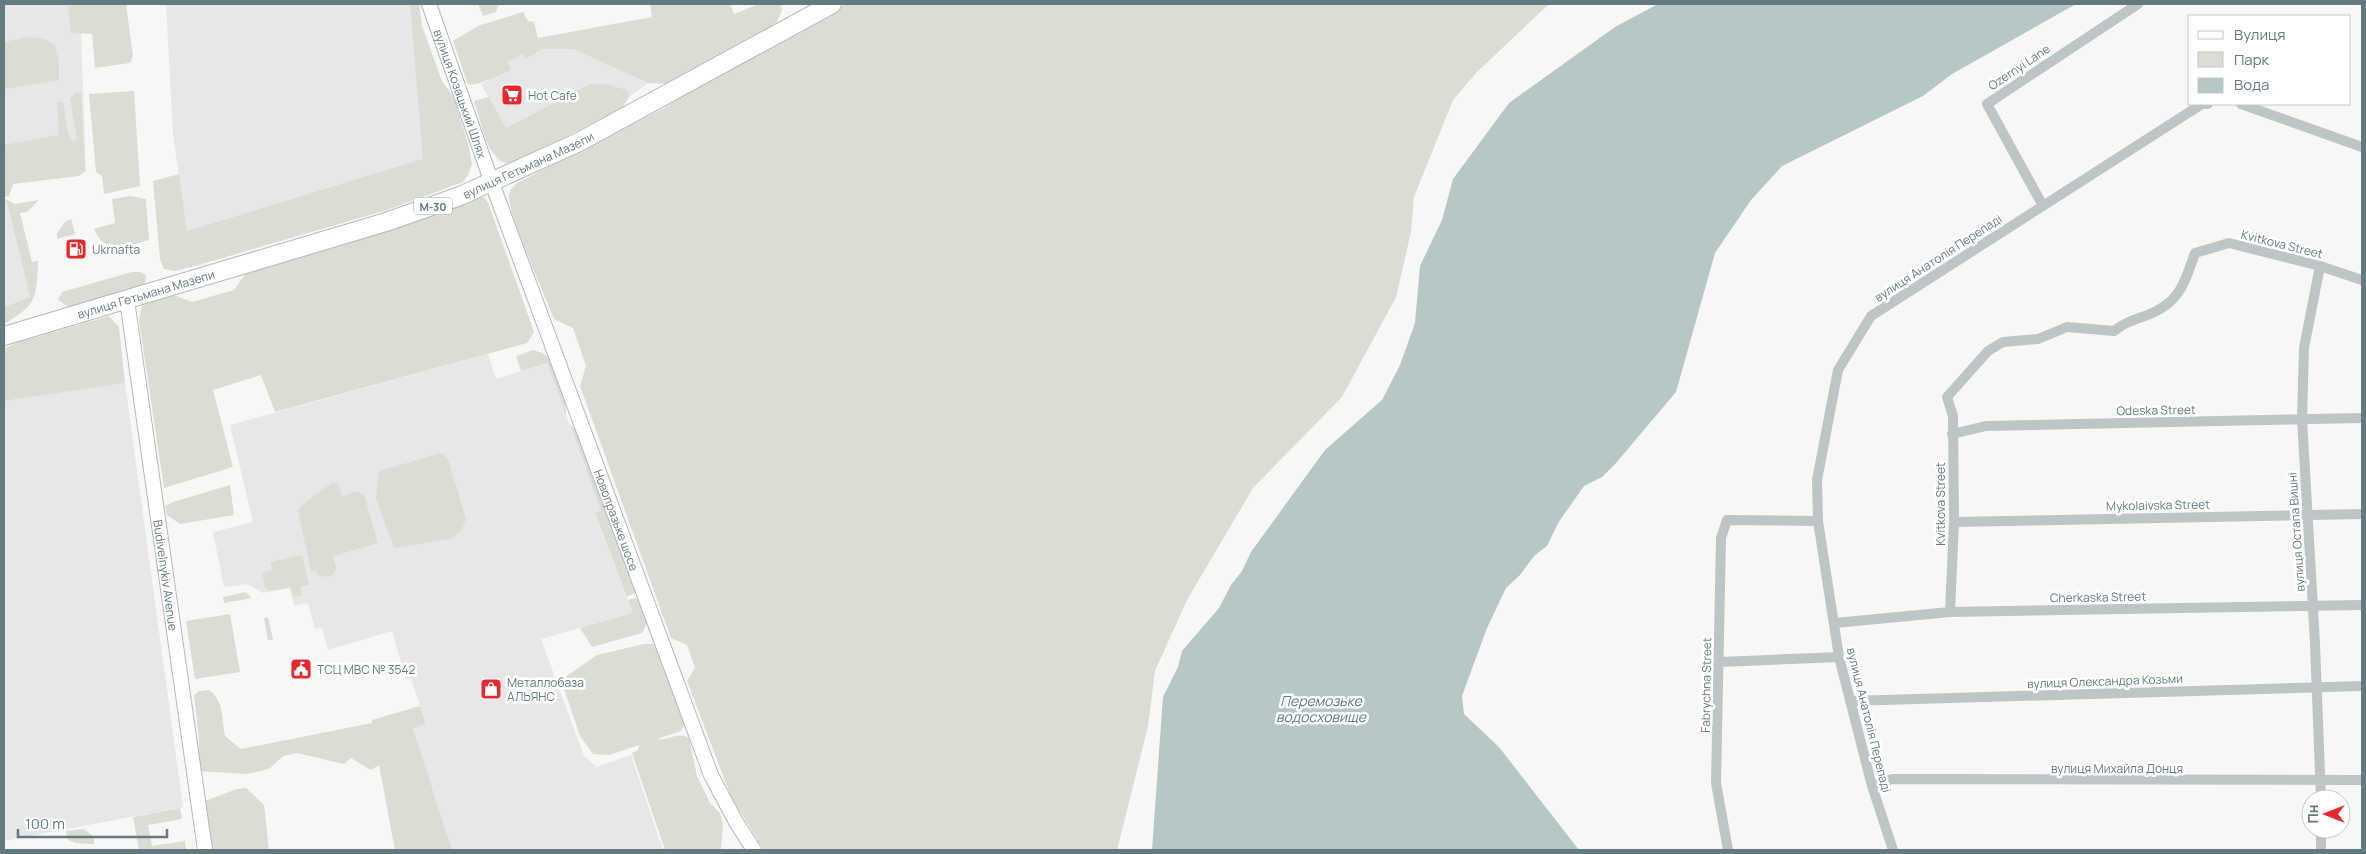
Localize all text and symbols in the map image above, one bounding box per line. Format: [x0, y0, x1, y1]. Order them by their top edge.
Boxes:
legend [2188, 15, 2351, 105]
text: Вулиця [2234, 24, 2286, 45]
street label: вулиця Козацький Шлях [430, 27, 491, 161]
street label: Ozernyi Lane [1985, 40, 2053, 94]
text: Парк [2234, 49, 2270, 70]
text: Вода [2234, 74, 2269, 95]
supermarket icon: Hot Cafe [500, 83, 524, 107]
place label: Hot Cafe [528, 87, 577, 104]
street label: вулиця Гетьмана Мазепи [460, 127, 597, 202]
road number: М-30 [414, 198, 452, 215]
street label: вулиця Анатолія Перепаді [1871, 210, 2005, 306]
street label: Kvitkova Street [2239, 226, 2325, 262]
fuel station icon: Ukrnafta [64, 237, 88, 261]
place label: Ukrnafta [92, 241, 140, 258]
street label: вулиця Гетьмана Мазепи [75, 265, 216, 322]
street label: Odeska Street [2116, 401, 2196, 419]
street label: Kvitkova Street [1932, 462, 1949, 546]
street label: Новопразьке шосе [590, 467, 643, 573]
street label: вулиця Остапа Вишні [2283, 472, 2309, 592]
street label: Mykolaivska Street [2106, 496, 2210, 514]
street label: Budivelnykiv Avenue [150, 519, 182, 632]
street label: Cherkaska Street [2050, 588, 2146, 606]
street label: Fabrychna Street [1697, 637, 1715, 733]
street label: вулиця Анатолія Перепаді [1843, 646, 1895, 794]
public building icon: ТСЦ МВС № 3542 [289, 657, 313, 681]
place label: ТСЦ МВС № 3542 [317, 661, 415, 678]
street label: вулиця Олександра Козьми [2027, 670, 2183, 692]
place label: Металлобаза АЛЬЯНС [507, 674, 584, 705]
shop icon: Металлобаза АЛЬЯНС [479, 677, 503, 701]
water label: Перемозьке водосховище [1276, 691, 1367, 726]
street label: вулиця Михайла Донця [2051, 760, 2183, 777]
north arrow [2301, 789, 2351, 839]
text: Пн [2303, 805, 2322, 823]
scale bar [18, 806, 166, 838]
text: 100 m [25, 813, 65, 834]

